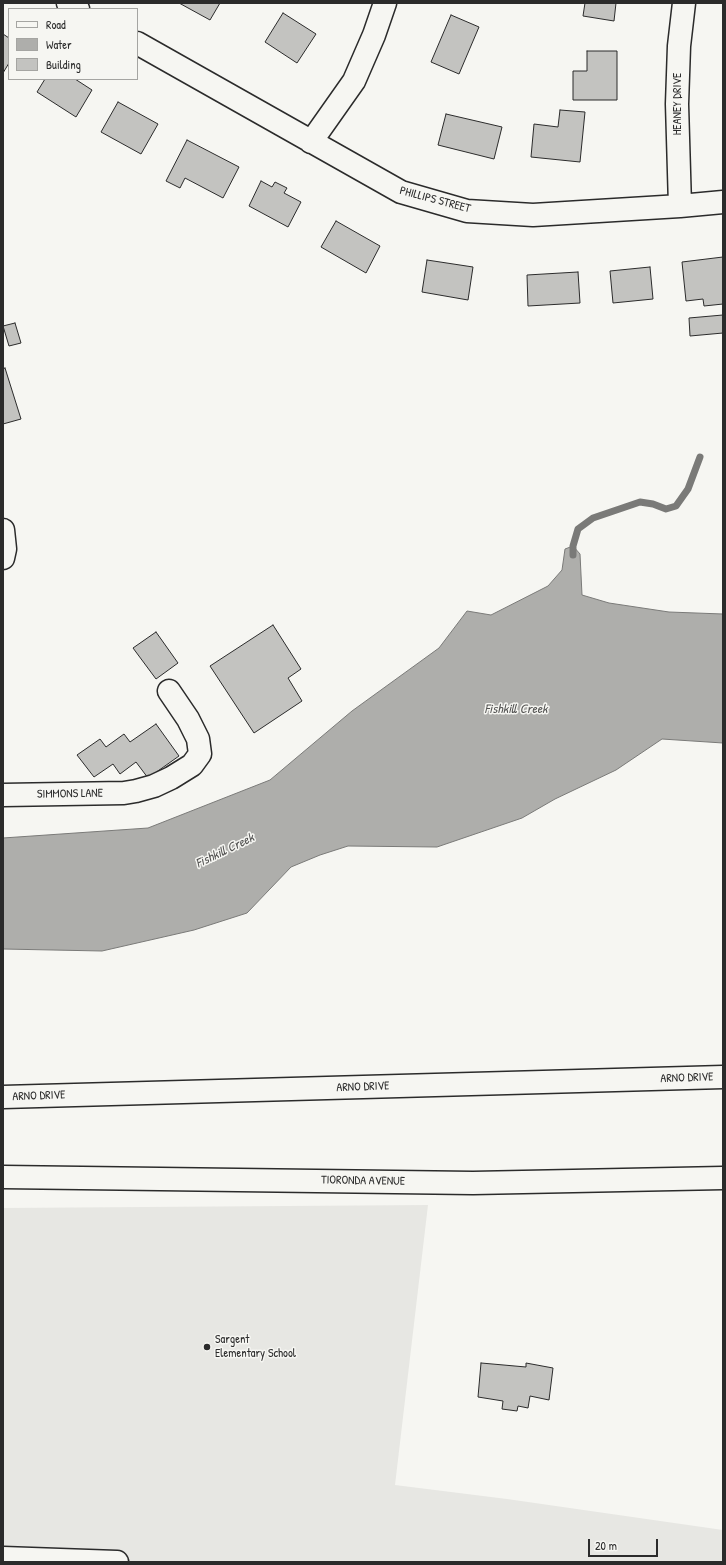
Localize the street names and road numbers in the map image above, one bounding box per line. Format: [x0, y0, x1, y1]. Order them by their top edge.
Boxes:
street label: HEANEY DRIVE [671, 73, 685, 135]
street label: PHILLIPS STREET [398, 184, 472, 216]
street label: SIMMONS LANE [37, 786, 103, 802]
street label: ARNO DRIVE [660, 1070, 714, 1086]
street label: ARNO DRIVE [336, 1079, 390, 1095]
street label: ARNO DRIVE [12, 1088, 66, 1104]
street label: TIORONDA AVENUE [321, 1173, 405, 1189]

